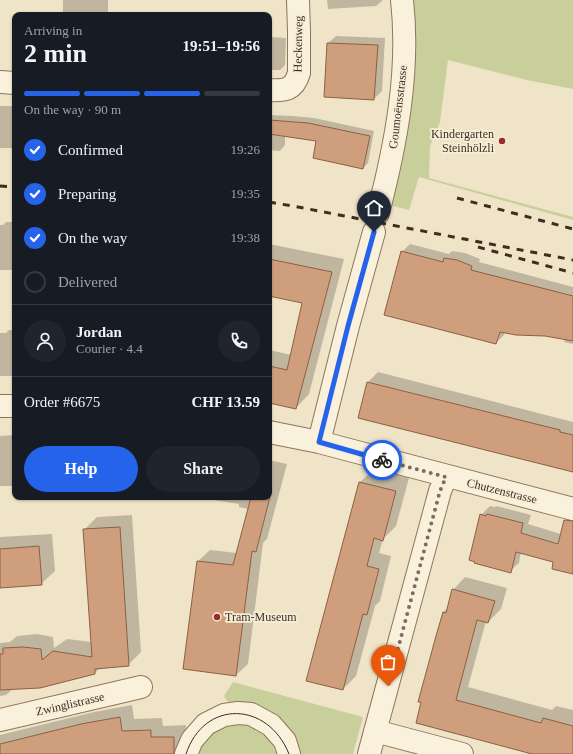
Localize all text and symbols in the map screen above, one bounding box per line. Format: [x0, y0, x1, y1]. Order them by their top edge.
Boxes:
street label: Heckenweg [291, 16, 305, 72]
text: Arriving in [24, 23, 82, 38]
text: 19:51–19:56 [183, 38, 260, 54]
text: 2 min [24, 39, 87, 68]
street label: Goumoënsstrasse [386, 64, 410, 150]
text: On the way · 90 m [24, 102, 121, 117]
place label: Kindergarten Steinhölzli [431, 127, 495, 155]
marker: Kindergarten Steinhölzli [497, 136, 507, 146]
icon: check [24, 139, 46, 161]
text: Confirmed [58, 142, 123, 158]
text: 19:26 [230, 142, 260, 157]
icon: check [24, 183, 46, 205]
text: Preparing [58, 186, 116, 202]
text: 19:35 [230, 186, 260, 201]
pin [357, 191, 391, 232]
icon: home [363, 197, 385, 219]
icon: check [24, 227, 46, 249]
text: On the way [58, 230, 127, 246]
text: 19:38 [230, 230, 260, 245]
text: Delivered [58, 274, 117, 290]
button: person [24, 320, 66, 362]
button: phone [218, 320, 260, 362]
text: Jordan [76, 324, 122, 340]
text: Courier · 4.4 [76, 341, 143, 356]
text: Order #6675 [24, 394, 100, 410]
text: CHF 13.59 [191, 394, 260, 410]
courier [362, 440, 402, 480]
button: Help [24, 446, 138, 492]
button: Share [146, 446, 260, 492]
icon: bike [371, 449, 393, 471]
street label: Chutzenstrasse [465, 476, 539, 506]
place label: Tram-Museum [225, 610, 297, 624]
marker: Tram-Museum [212, 612, 222, 622]
pin [371, 645, 405, 686]
icon: bag [377, 651, 399, 673]
street label: Zwinglistrasse [34, 689, 106, 719]

